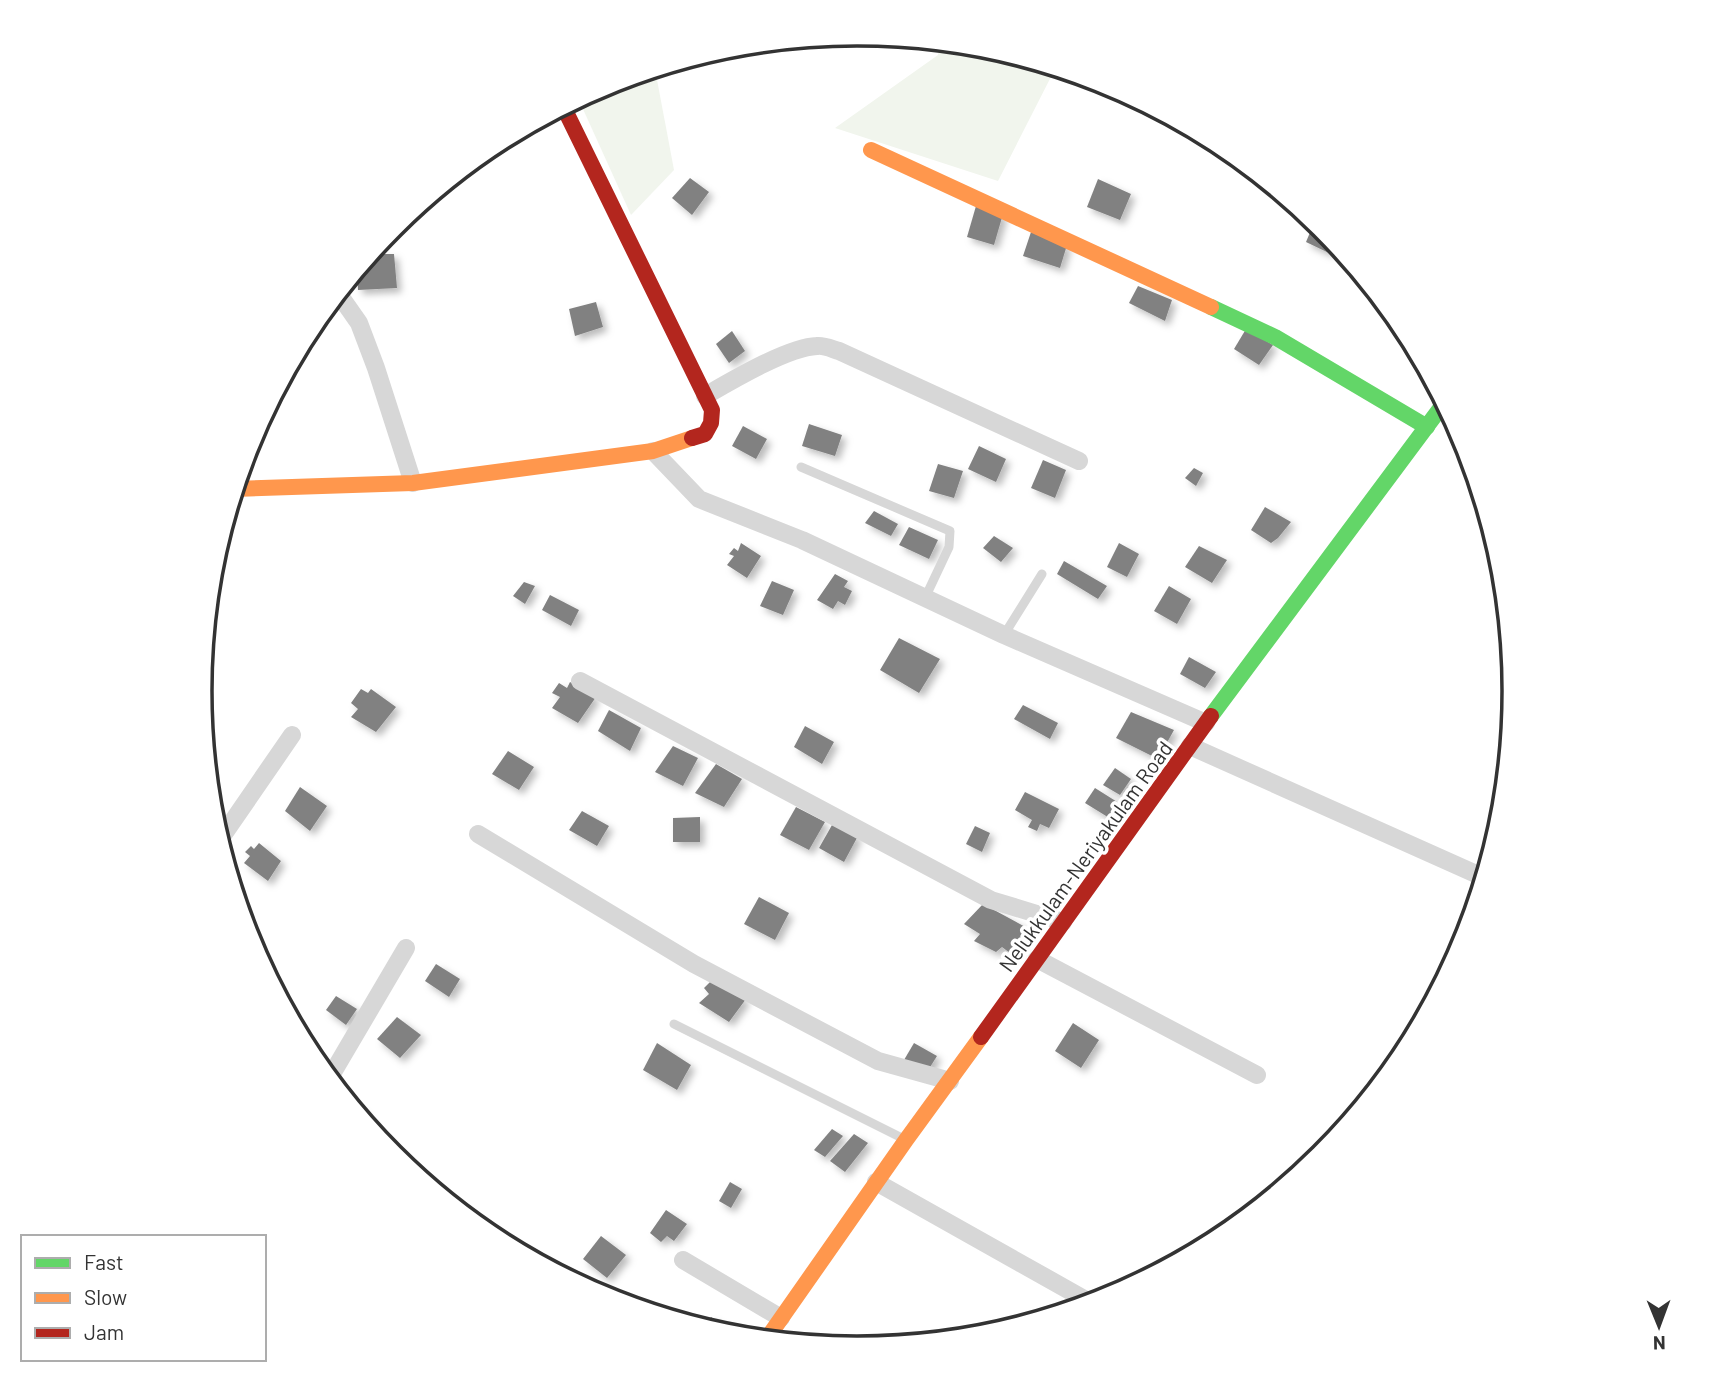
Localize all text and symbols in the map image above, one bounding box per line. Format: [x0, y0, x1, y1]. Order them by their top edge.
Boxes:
street label: Nelukkulam-Neriyakulam Road [993, 736, 1177, 976]
legend [21, 1235, 266, 1361]
text: Fast [84, 1249, 124, 1274]
text: Slow [84, 1284, 127, 1309]
north arrow [1624, 1291, 1694, 1361]
text: Jam [84, 1319, 124, 1344]
text: N [1653, 1332, 1666, 1355]

